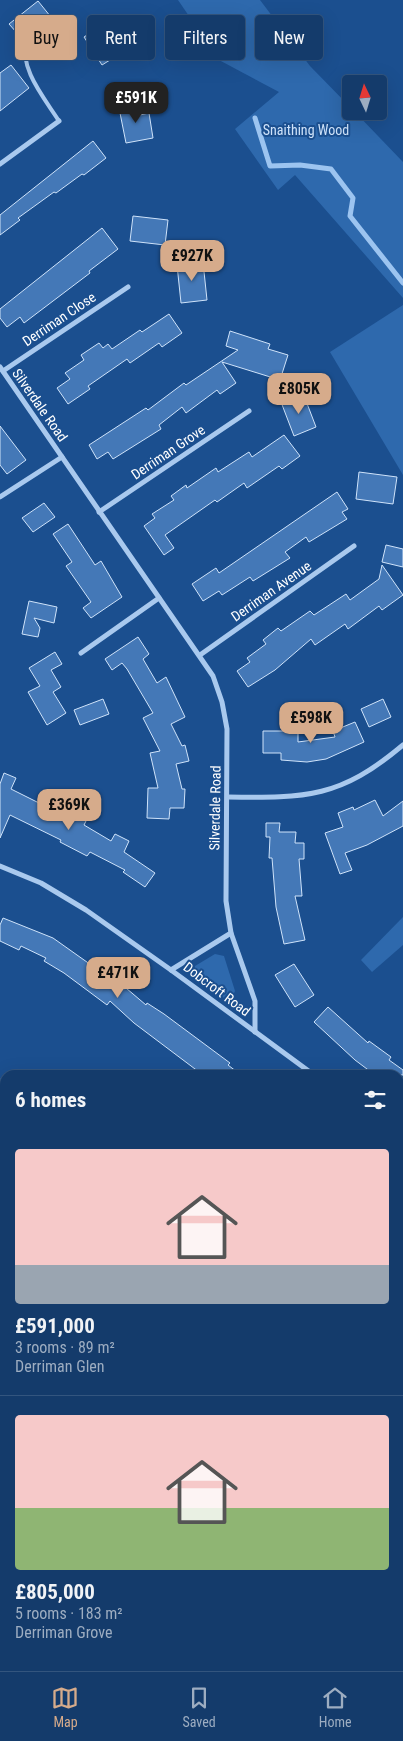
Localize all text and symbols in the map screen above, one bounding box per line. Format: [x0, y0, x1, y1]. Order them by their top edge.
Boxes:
chip: Buy [15, 15, 77, 60]
chip: Rent [87, 15, 155, 60]
chip: Filters [165, 15, 245, 60]
chip: New [255, 15, 323, 60]
north arrow [342, 75, 388, 120]
map controls [342, 75, 387, 120]
pin: £591K [101, 82, 171, 124]
text: £591K [115, 88, 157, 107]
park label: Snaithing Wood [263, 122, 349, 138]
pin: £927K [157, 240, 227, 282]
text: £927K [171, 246, 213, 265]
street label: Derriman Close [19, 288, 99, 349]
street label: Silverdale Road [9, 366, 71, 444]
pin: £805K [264, 372, 334, 415]
text: £805K [278, 379, 320, 398]
street label: Derriman Grove [128, 421, 208, 482]
street label: Derriman Avenue [228, 557, 314, 624]
pin: £598K [276, 702, 346, 744]
text: £598K [290, 708, 332, 727]
street label: Silverdale Road [206, 765, 224, 851]
pin: £369K [34, 788, 104, 831]
text: £369K [48, 795, 90, 814]
pin: £471K [83, 956, 153, 999]
street label: Dobcroft Road [180, 959, 254, 1019]
text: £471K [97, 963, 139, 982]
icon: filters [361, 1086, 389, 1114]
text: 6 homes [15, 1088, 86, 1112]
icon: home [157, 1182, 247, 1272]
text: £591,000 [15, 1314, 95, 1338]
text: 3 rooms · 89 m² [15, 1338, 115, 1357]
text: Derriman Glen [15, 1357, 105, 1376]
icon: home [157, 1447, 247, 1537]
text: £805,000 [15, 1580, 95, 1604]
text: 5 rooms · 183 m² [15, 1604, 123, 1623]
text: Derriman Grove [15, 1623, 113, 1642]
tab: Map [51, 1684, 79, 1730]
tab: Saved [182, 1684, 216, 1730]
tab: Home [319, 1684, 352, 1730]

